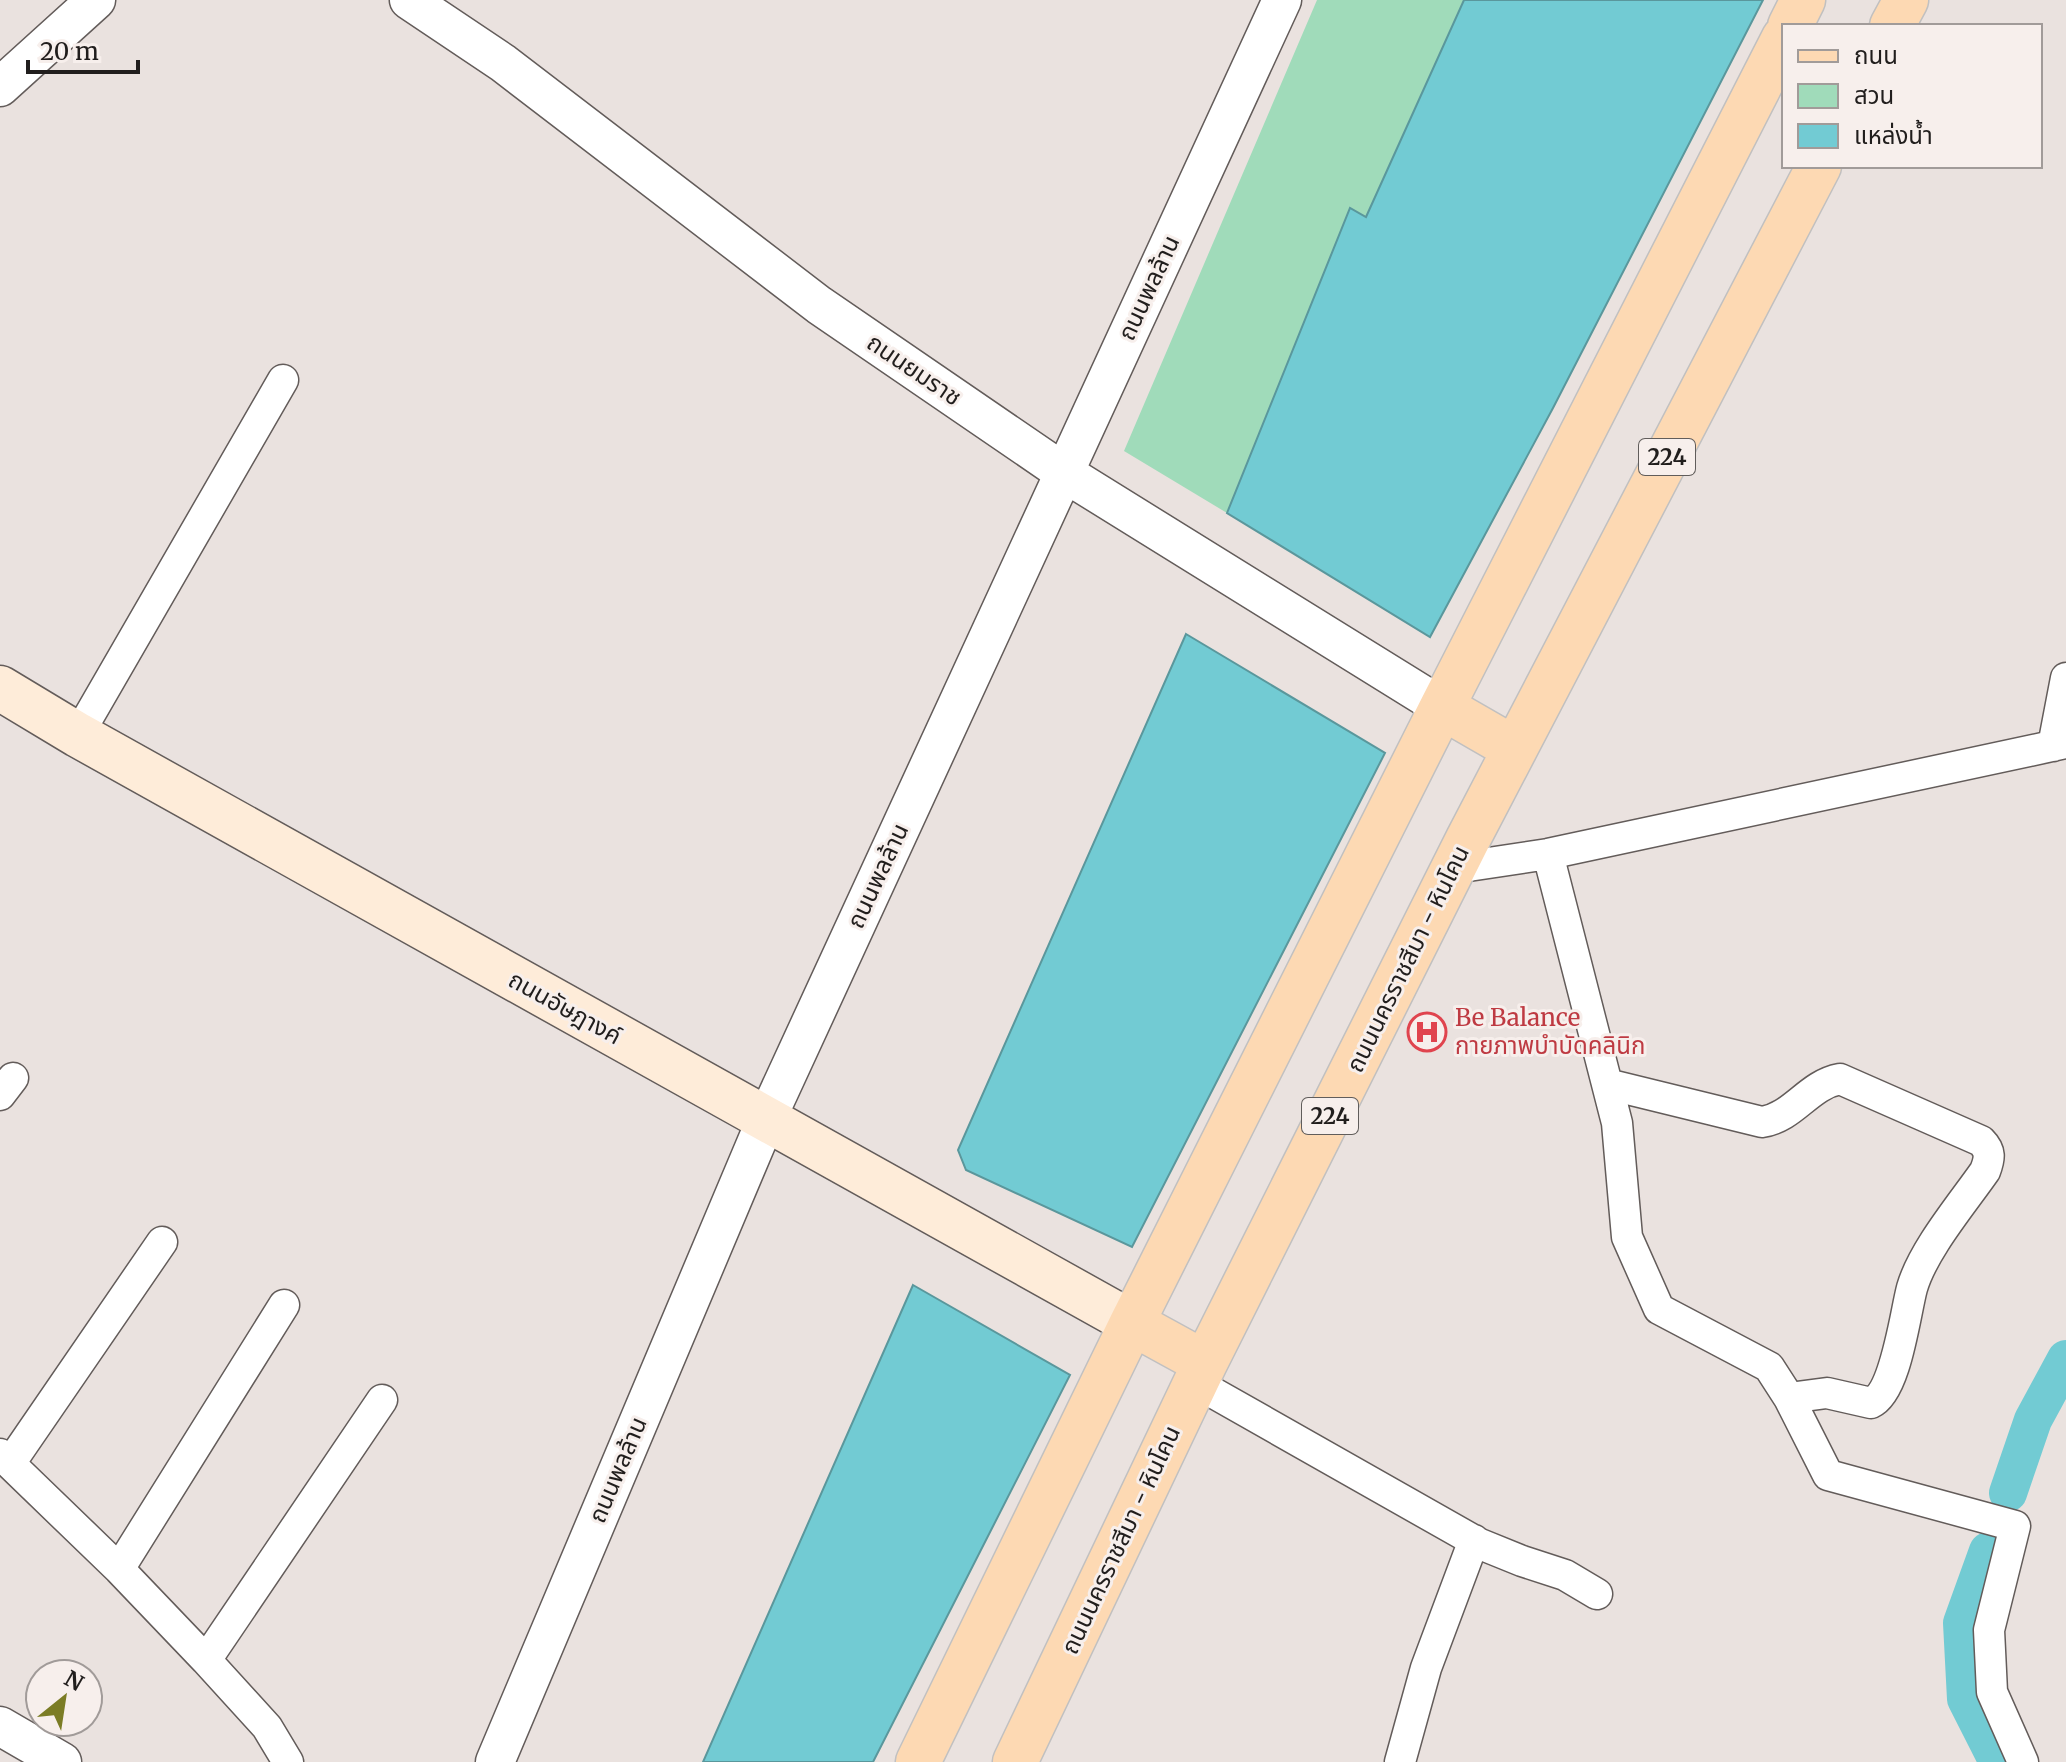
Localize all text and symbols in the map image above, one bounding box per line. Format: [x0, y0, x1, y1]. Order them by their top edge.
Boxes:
scale bar [28, 24, 138, 74]
legend [1782, 24, 2042, 168]
text: 20 m [40, 36, 99, 67]
text: ถนน [1854, 40, 1898, 71]
text: สวน [1854, 80, 1894, 111]
text: แหล่งน้ำ [1854, 119, 1933, 151]
street label: ถนนพลล้าน [1111, 230, 1186, 345]
street label: ถนนยมราช [861, 327, 968, 413]
road number: 224 [1639, 439, 1695, 475]
street label: ถนนพลล้าน [840, 818, 915, 933]
street label: ถนนนครราชสีมา - หินโคน [1339, 840, 1476, 1077]
street label: ถนนอัษฎางค์ [503, 964, 627, 1051]
place label: Be Balance กายภาพบำบัดคลินิก [1455, 1002, 1645, 1061]
hospital icon: Be Balance กายภาพบำบัดคลินิก [1406, 1011, 1448, 1053]
road number: 224 [1302, 1098, 1358, 1134]
street label: ถนนพลล้าน [581, 1412, 654, 1528]
street label: ถนนนครราชสีมา - หินโคน [1054, 1421, 1187, 1659]
north arrow [24, 1658, 104, 1738]
text: N [59, 1664, 89, 1697]

